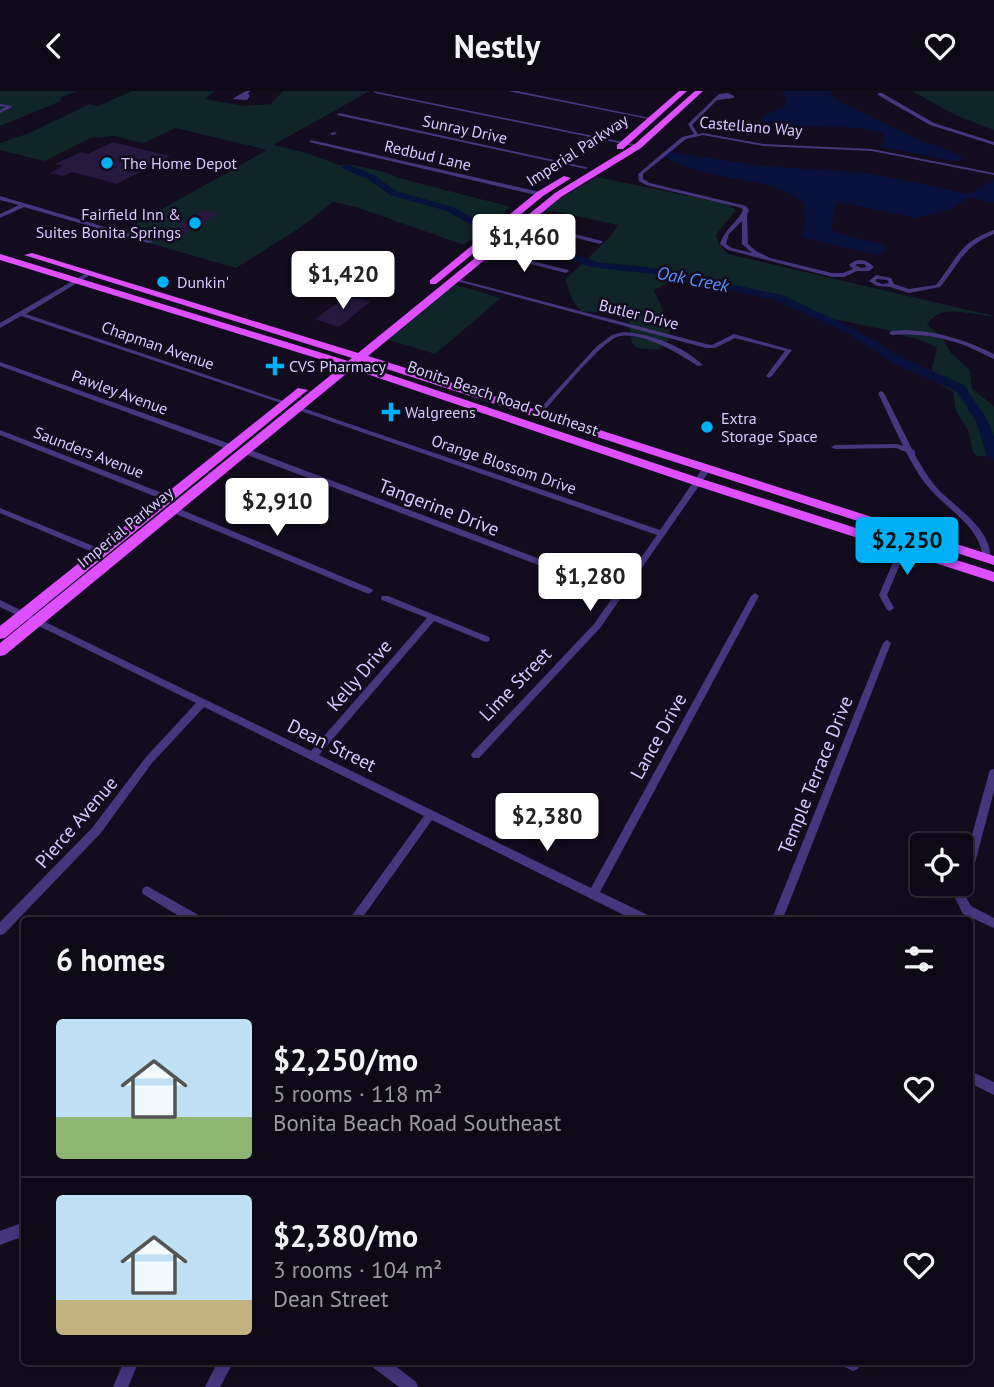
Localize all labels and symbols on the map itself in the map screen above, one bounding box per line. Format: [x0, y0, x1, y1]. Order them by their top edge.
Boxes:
street label: Imperial Parkway [522, 109, 632, 190]
street label: Sunray Drive [421, 110, 509, 148]
street label: Castellano Way [699, 112, 804, 141]
street label: Redbud Lane [383, 135, 473, 175]
place label: The Home Depot [121, 153, 238, 173]
marker: The Home Depot [99, 155, 115, 171]
place label: Fairfield Inn & Suites Bonita Springs [36, 204, 181, 242]
marker: Fairfield Inn & Suites Bonita Springs [187, 215, 203, 231]
pin: $1,460 [467, 215, 581, 274]
pin: $1,420 [286, 251, 400, 311]
water label: Oak Creek [655, 261, 732, 297]
place label: Dunkin' [177, 272, 229, 292]
marker: Dunkin' [155, 274, 171, 290]
street label: Butler Drive [597, 294, 681, 334]
street label: Chapman Avenue [99, 316, 217, 374]
place label: CVS Pharmacy [289, 356, 387, 376]
street label: Bonita Beach Road Southeast [405, 356, 602, 440]
marker: CVS Pharmacy [267, 358, 283, 374]
street label: Pawley Avenue [69, 365, 171, 419]
place label: Walgreens [405, 402, 476, 422]
marker: Walgreens [383, 404, 399, 420]
place label: Extra Storage Space [721, 408, 818, 446]
marker: Extra Storage Space [699, 419, 715, 435]
street label: Saunders Avenue [31, 422, 147, 482]
street label: Orange Blossom Drive [429, 430, 579, 498]
street label: Tangerine Drive [375, 473, 503, 541]
pin: $2,910 [220, 479, 334, 538]
street label: Imperial Parkway [73, 482, 177, 572]
pin: $2,250 [850, 517, 964, 577]
pin: $1,280 [533, 553, 647, 613]
street label: Kelly Drive [321, 634, 397, 716]
street label: Lime Street [474, 642, 557, 726]
street label: Lance Drive [625, 689, 691, 783]
street label: Temple Terrace Drive [772, 692, 858, 858]
street label: Dean Street [284, 713, 381, 777]
street label: Pierce Avenue [30, 771, 122, 873]
pin: $2,380 [490, 793, 604, 853]

